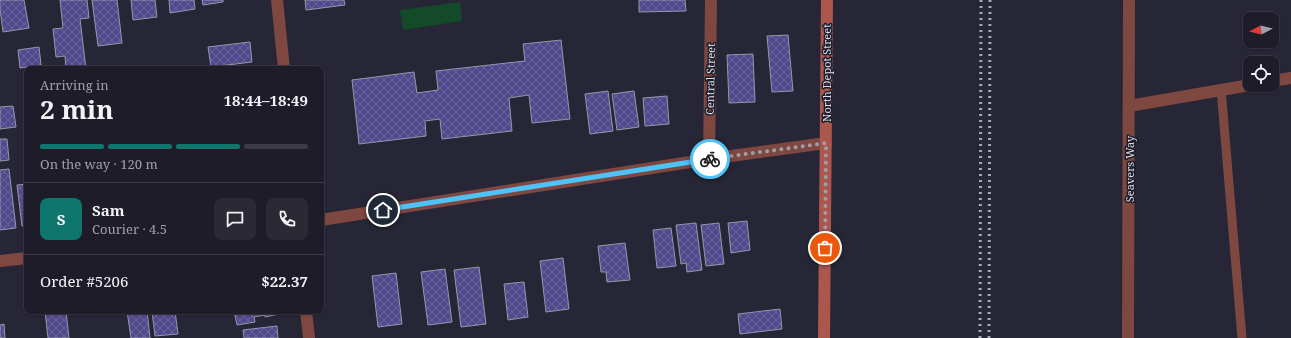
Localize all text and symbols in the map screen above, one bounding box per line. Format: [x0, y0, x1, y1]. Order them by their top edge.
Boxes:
north arrow [1243, 12, 1279, 48]
map controls [1243, 12, 1279, 92]
street label: North Depot Street [819, 24, 834, 122]
street label: Central Street [702, 43, 718, 115]
button: locate [1243, 56, 1279, 92]
text: Arriving in [40, 76, 109, 94]
text: 18:44–18:49 [224, 90, 308, 110]
text: 2 min [40, 91, 114, 127]
street label: Seavers Way [1122, 135, 1137, 202]
courier [690, 139, 730, 179]
icon: bike [699, 148, 721, 170]
text: On the way · 120 m [40, 155, 158, 173]
pin [366, 193, 400, 227]
button: chat [214, 198, 256, 240]
button: phone [266, 198, 308, 240]
icon: home [372, 199, 394, 221]
text: Sam [92, 200, 124, 220]
text: S [57, 209, 65, 229]
text: Courier · 4.5 [92, 220, 167, 238]
pin [808, 231, 842, 265]
icon: bag [814, 237, 836, 259]
text: Order #5206 [40, 271, 128, 291]
text: $22.37 [261, 271, 308, 291]

